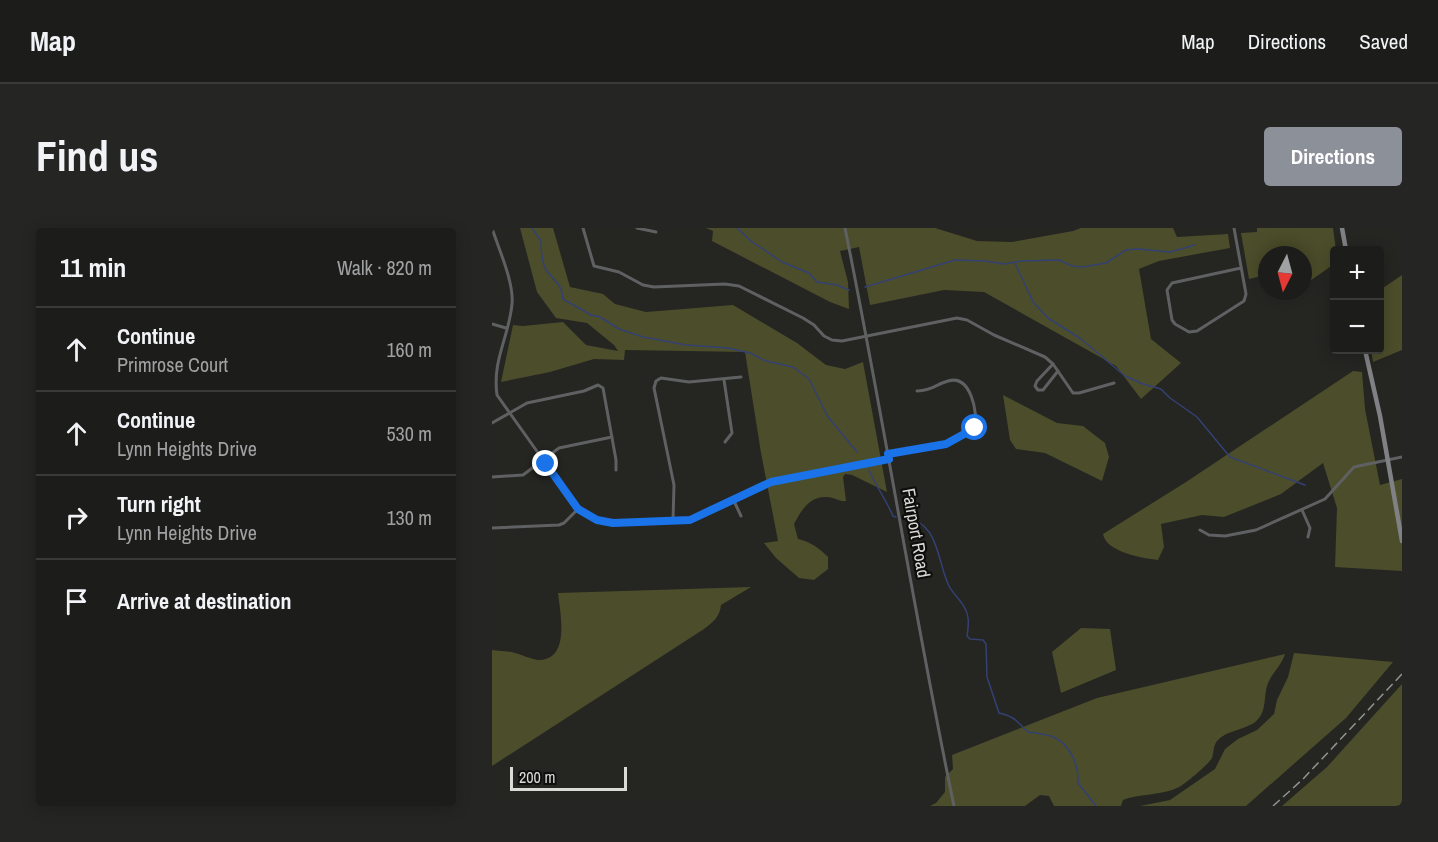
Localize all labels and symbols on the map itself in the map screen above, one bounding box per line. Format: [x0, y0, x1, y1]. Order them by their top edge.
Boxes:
north arrow [1258, 246, 1312, 300]
route start [961, 414, 987, 440]
route end [532, 450, 558, 476]
street label: Fairport Road [896, 486, 937, 580]
scale bar [510, 764, 627, 792]

